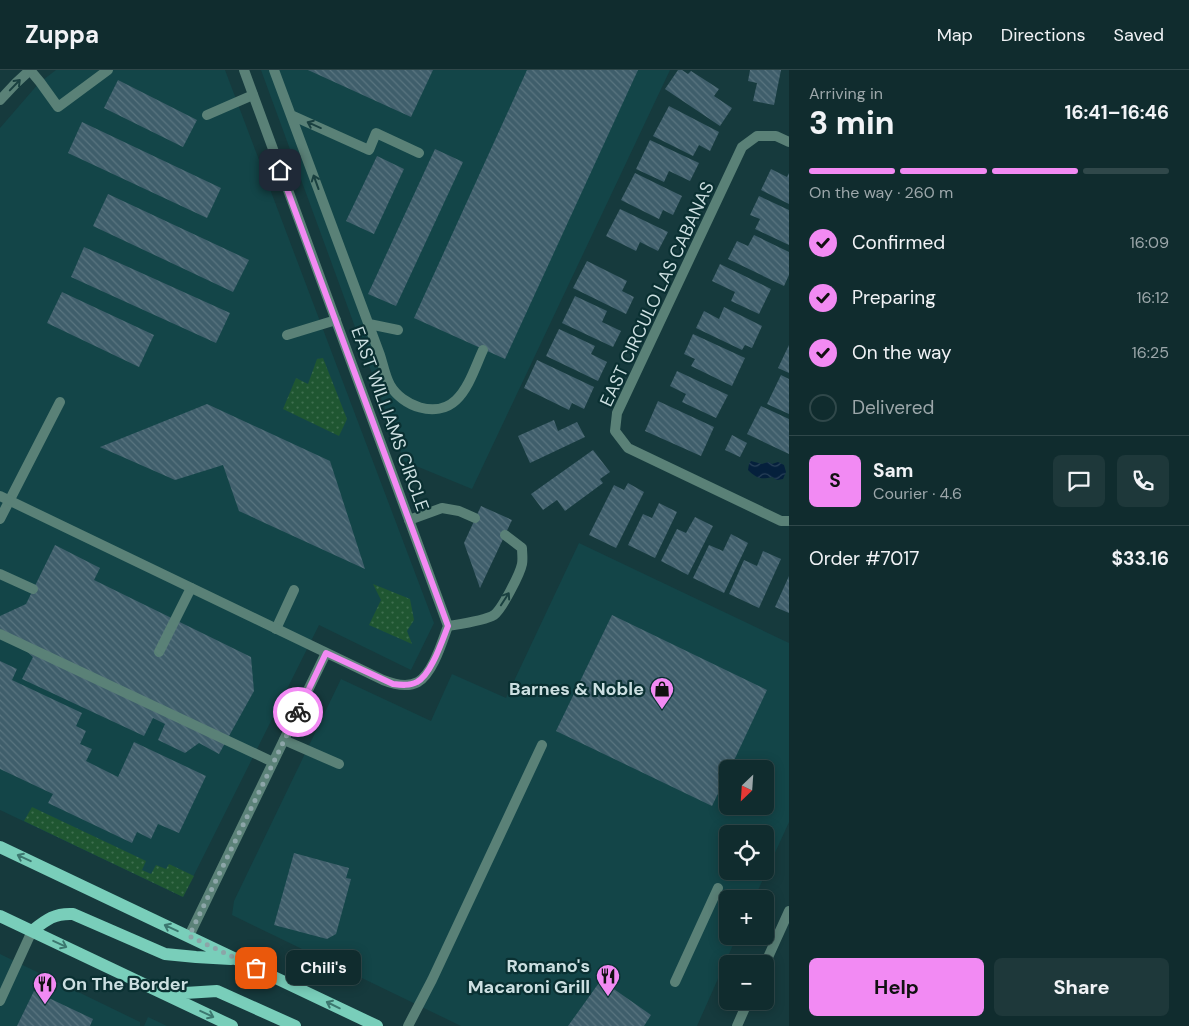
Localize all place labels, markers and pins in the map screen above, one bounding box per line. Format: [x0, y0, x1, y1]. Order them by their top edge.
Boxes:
pin [259, 149, 301, 191]
shop icon: Barnes & Noble [649, 676, 675, 710]
place label: Barnes & Noble [509, 677, 644, 701]
pin [235, 947, 277, 989]
callout: Chili's [286, 950, 361, 986]
place label: Romano's Macaroni Grill [468, 954, 590, 999]
restaurant icon: Romano's Macaroni Grill [595, 963, 621, 997]
restaurant icon: On The Border [32, 971, 58, 1005]
place label: On The Border [62, 972, 188, 996]

